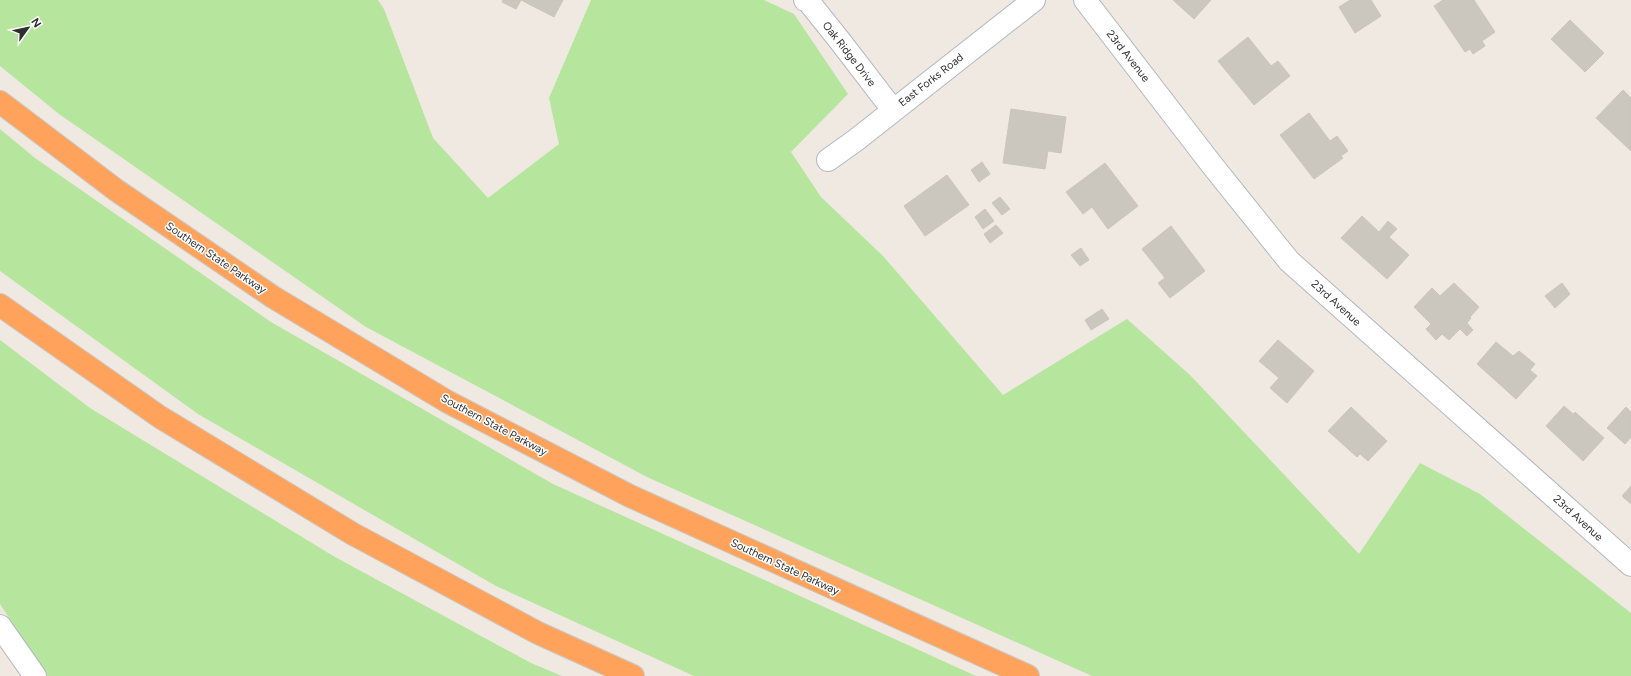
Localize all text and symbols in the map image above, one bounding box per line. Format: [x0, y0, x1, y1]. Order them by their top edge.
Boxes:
north arrow [8, 8, 48, 48]
text: N [28, 16, 44, 30]
street label: Oak Ridge Drive [820, 19, 878, 89]
street label: 23rd Avenue [1104, 27, 1152, 85]
street label: East Forks Road [896, 51, 966, 109]
street label: Southern State Parkway [163, 220, 269, 297]
street label: 23rd Avenue [1309, 277, 1363, 329]
street label: Southern State Parkway [439, 392, 549, 459]
street label: 23rd Avenue [1551, 492, 1605, 544]
street label: Southern State Parkway [729, 536, 842, 598]

